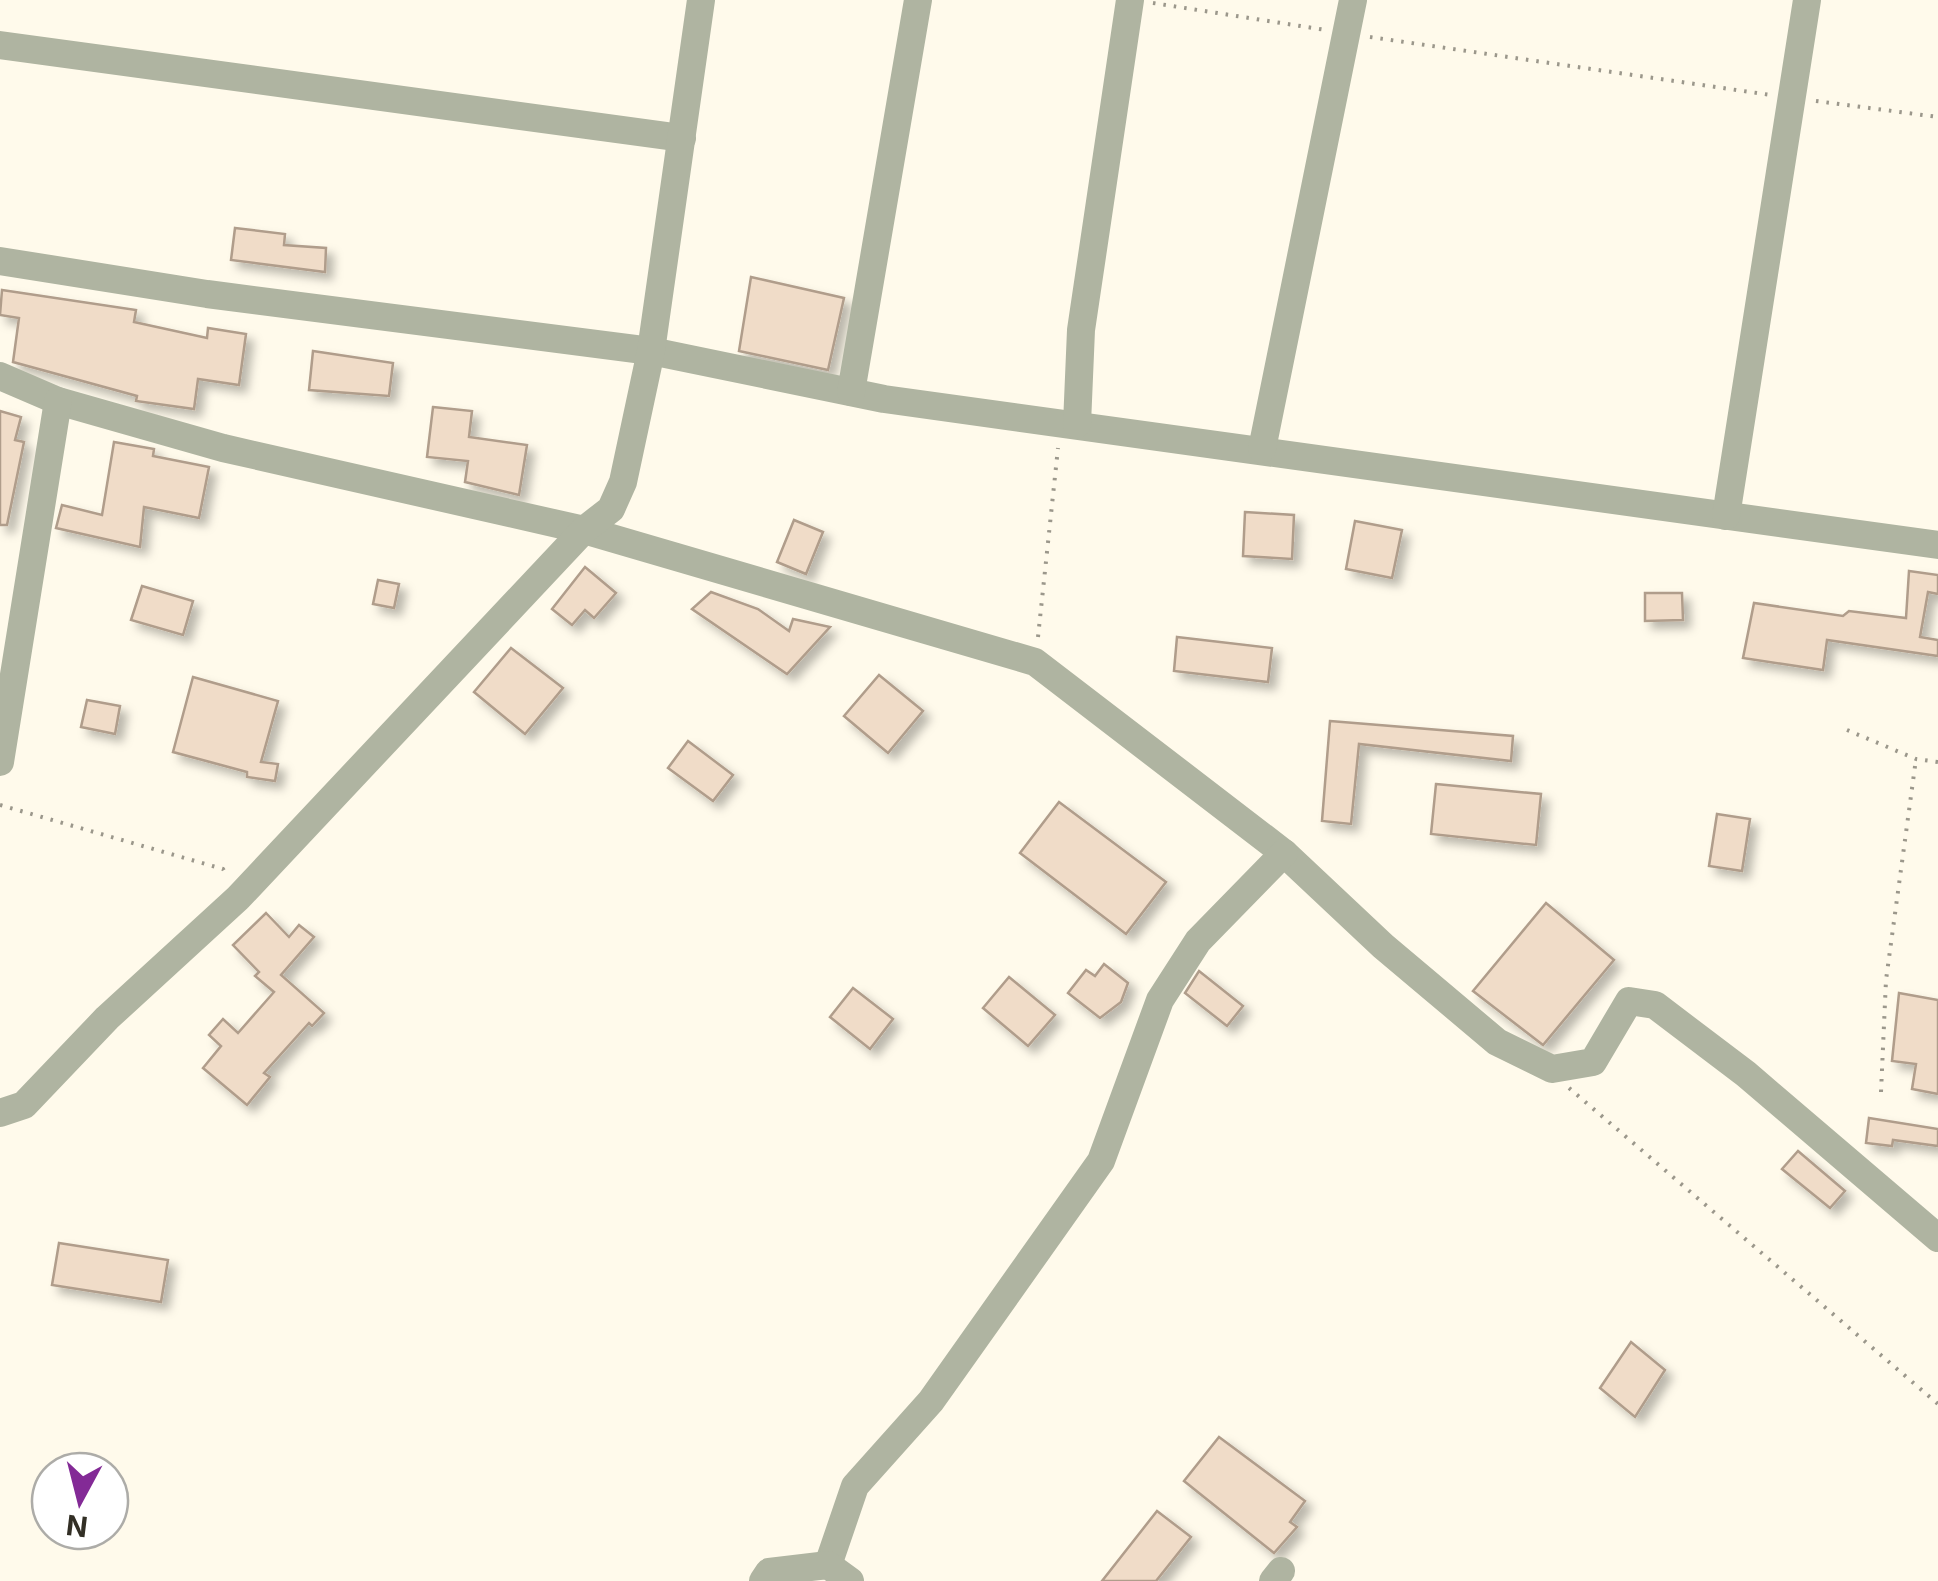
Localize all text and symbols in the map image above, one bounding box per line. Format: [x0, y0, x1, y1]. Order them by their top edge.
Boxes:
north arrow [30, 1451, 130, 1551]
text: N [64, 1508, 90, 1544]

